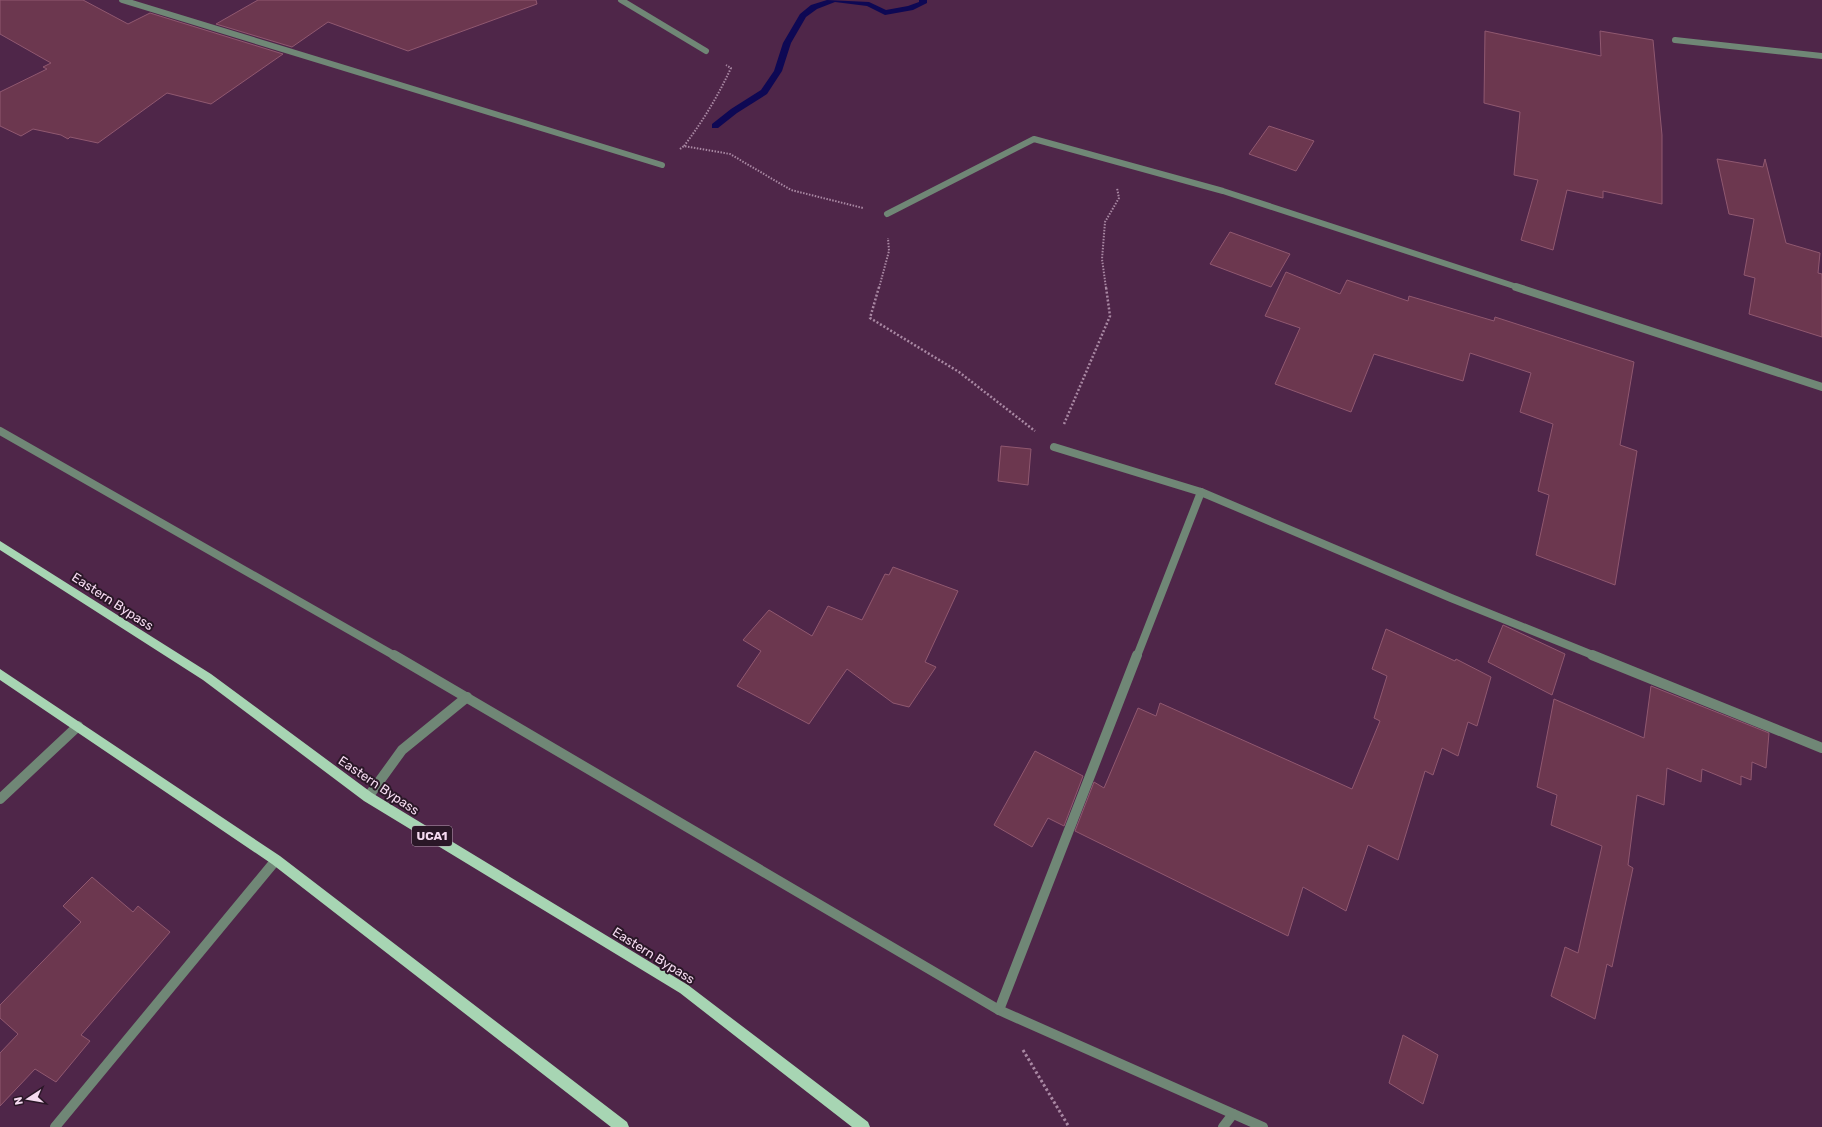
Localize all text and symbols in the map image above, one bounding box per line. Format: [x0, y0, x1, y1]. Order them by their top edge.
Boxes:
street label: Eastern Bypass [69, 570, 157, 634]
street label: Eastern Bypass [336, 753, 422, 818]
road number: UCA1 [412, 826, 452, 846]
street label: Eastern Bypass [610, 924, 698, 987]
north arrow [8, 1079, 48, 1119]
text: N [12, 1096, 26, 1106]

